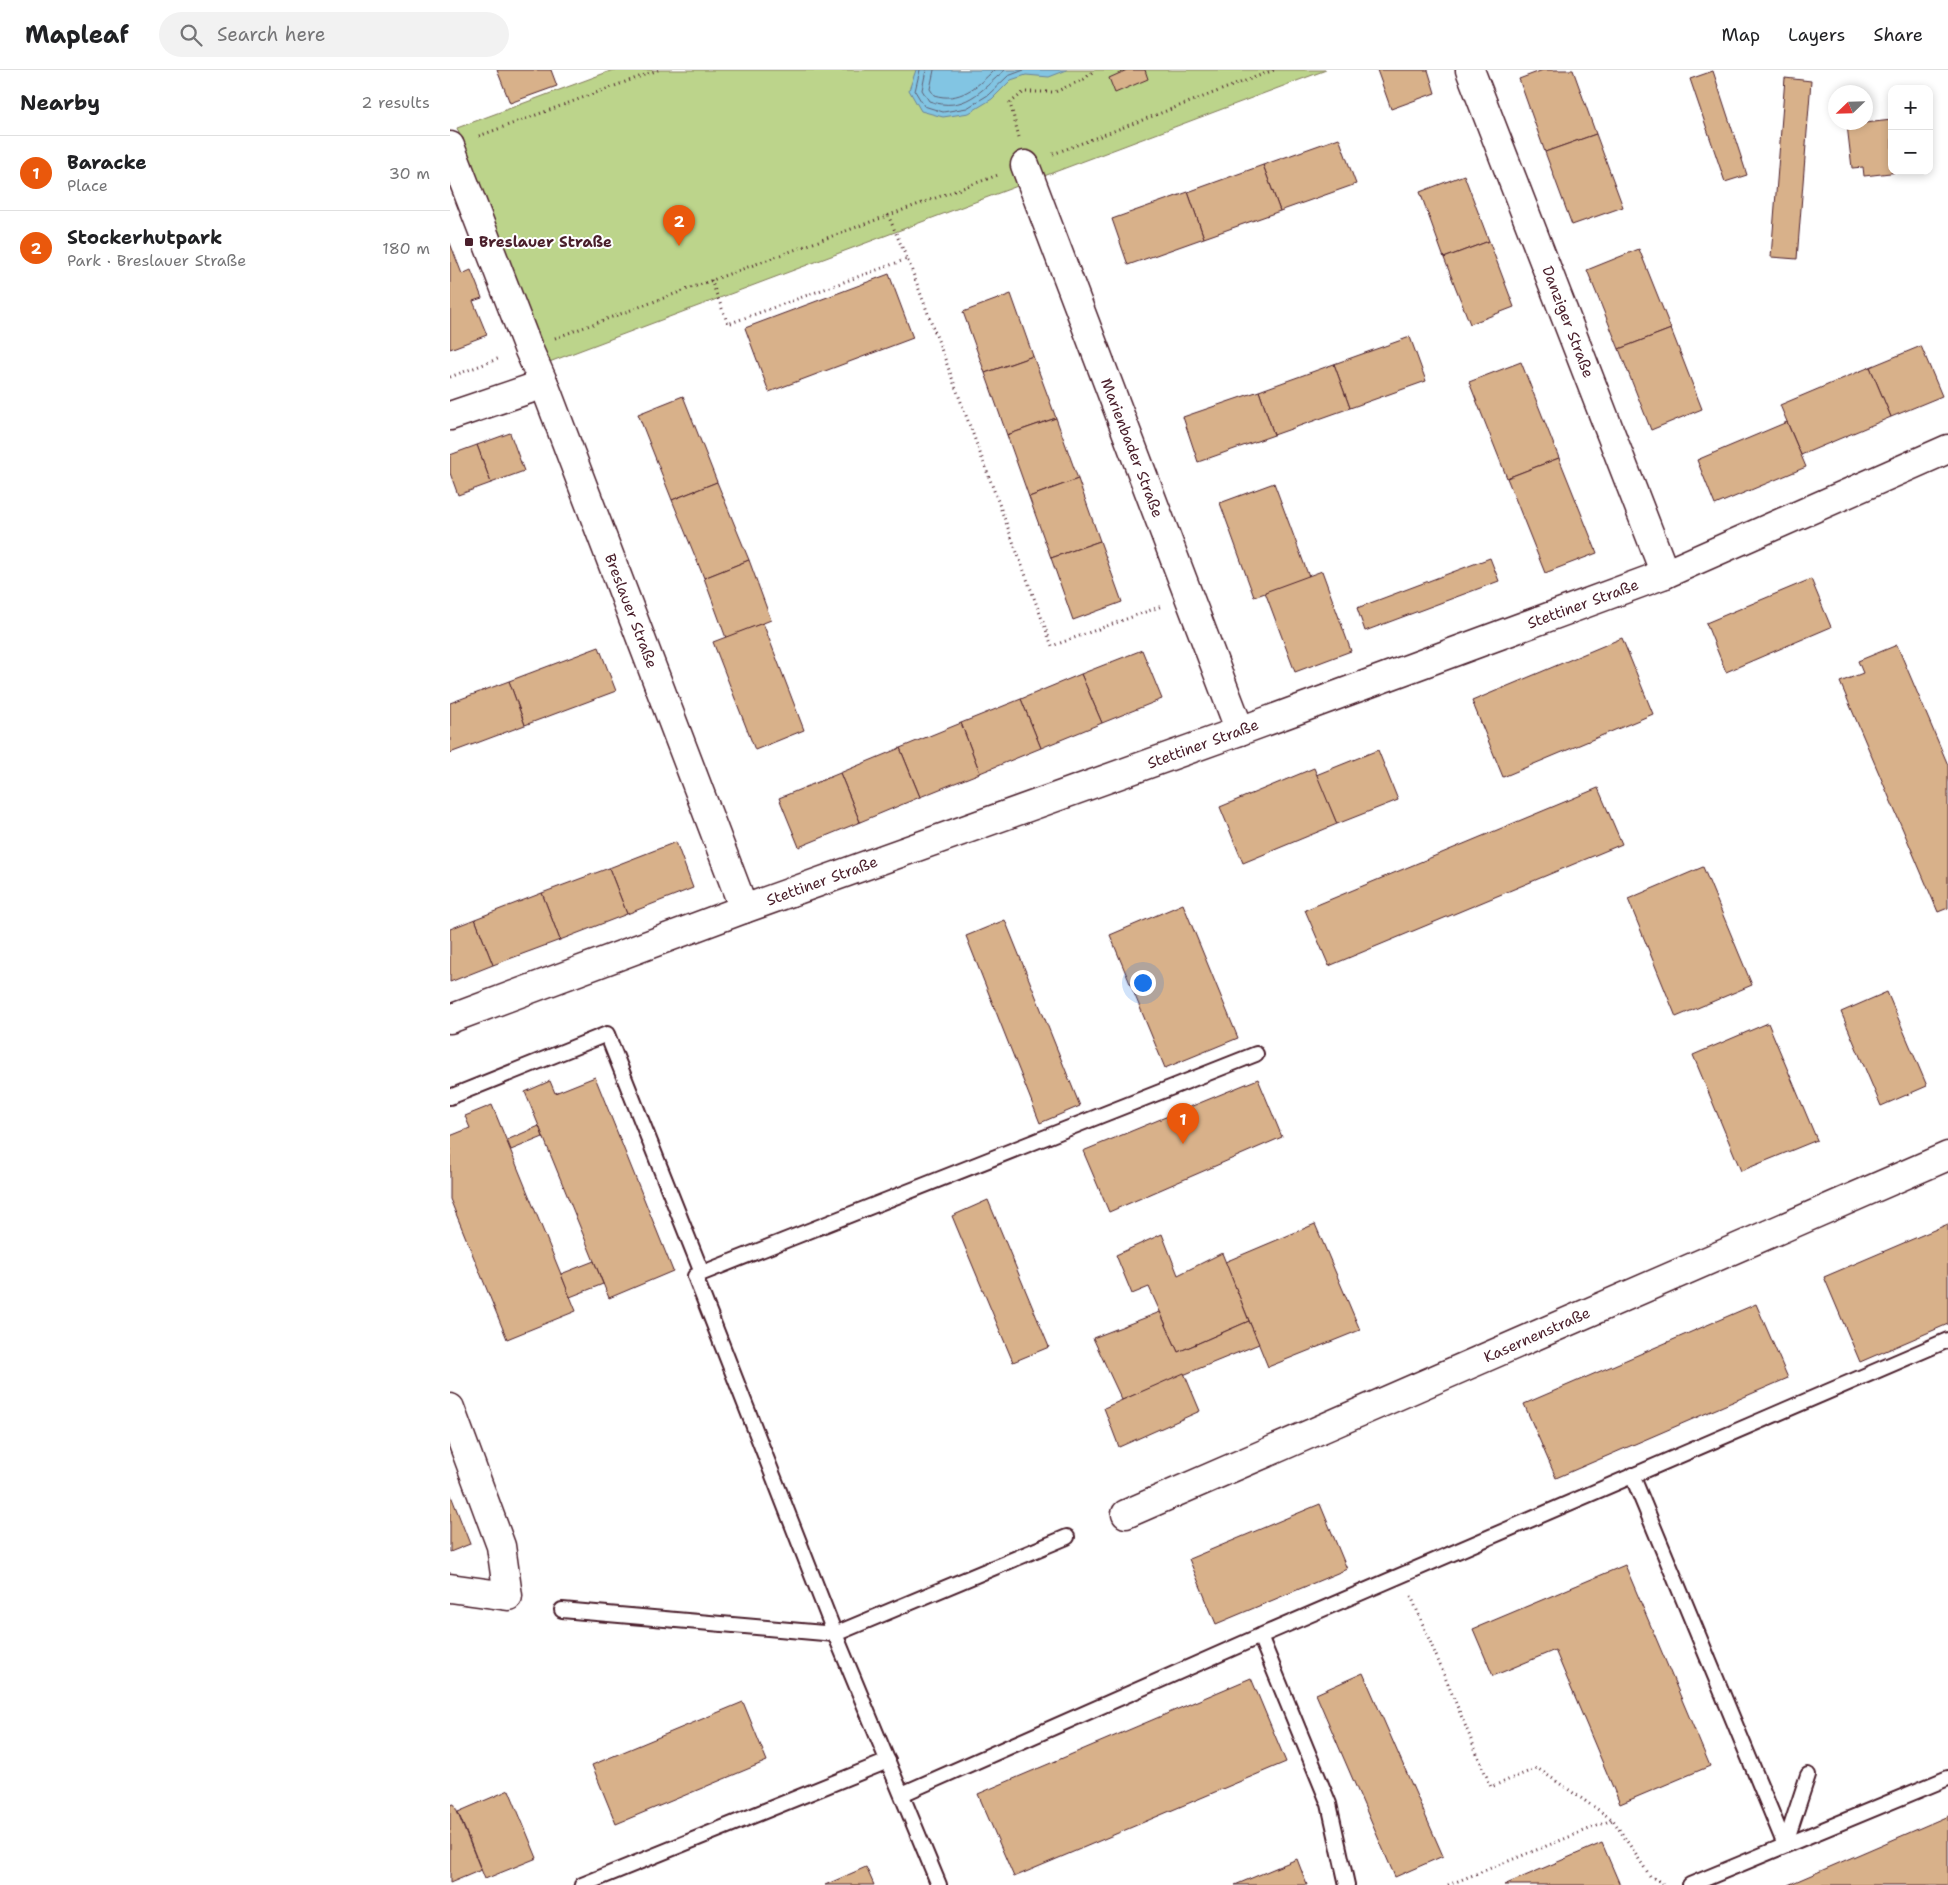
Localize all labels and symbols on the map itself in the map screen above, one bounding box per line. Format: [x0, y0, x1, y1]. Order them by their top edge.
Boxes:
north arrow [1828, 85, 1873, 130]
pin: 2 [663, 205, 695, 246]
place label: Breslauer Straße [479, 232, 612, 252]
marker: Breslauer Straße [463, 236, 475, 248]
street label: Danziger Straße [1537, 263, 1599, 381]
street label: Marienbader Straße [1096, 375, 1168, 521]
street label: Breslauer Straße [600, 551, 662, 671]
street label: Stettiner Straße [1525, 575, 1641, 633]
street label: Stettiner Straße [1145, 715, 1261, 773]
street label: Stettiner Straße [764, 852, 880, 910]
your location [1130, 970, 1156, 996]
pin: 1 [1167, 1103, 1199, 1144]
street label: Kasernenstraße [1481, 1303, 1593, 1367]

